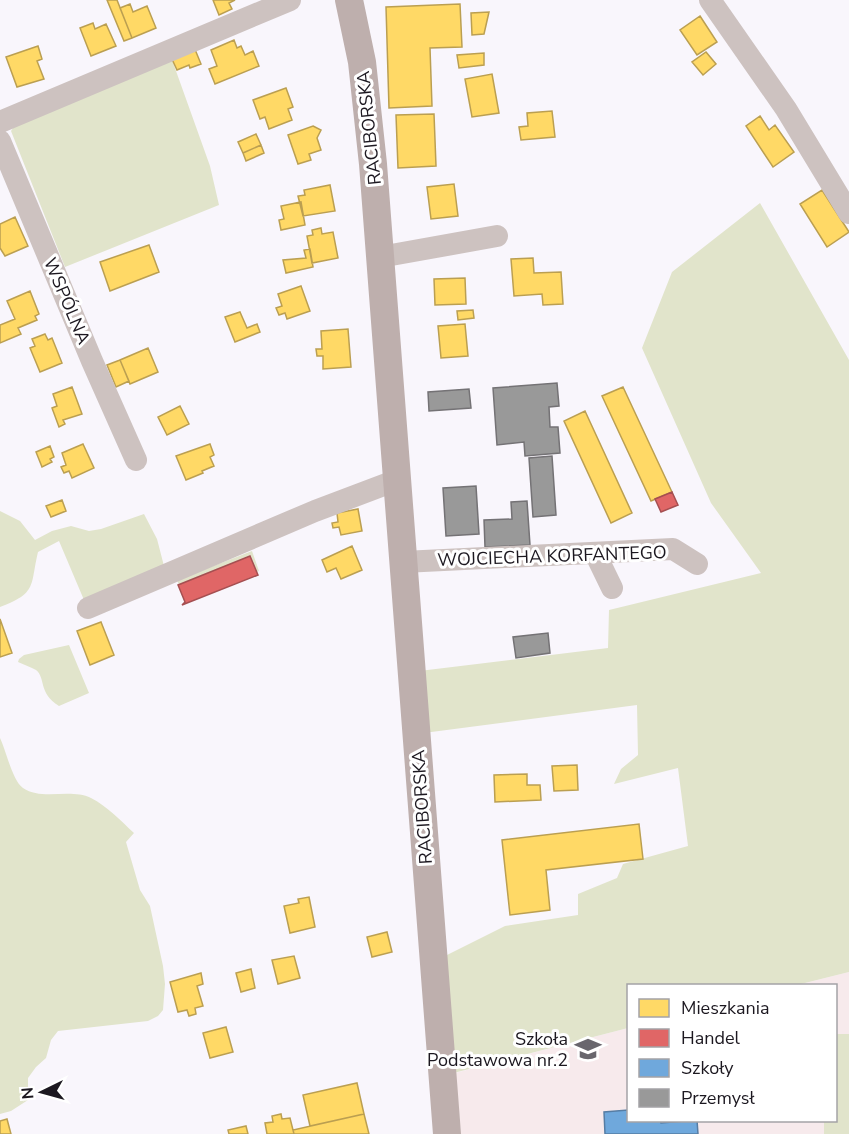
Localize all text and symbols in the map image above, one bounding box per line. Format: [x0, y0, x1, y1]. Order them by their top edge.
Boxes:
street label: RACIBORSKA [351, 70, 387, 186]
street label: WSPÓLNA [38, 254, 96, 348]
street label: WOJCIECHA KORFANTEGO [437, 540, 667, 572]
street label: RACIBORSKA [406, 749, 438, 865]
legend [627, 984, 837, 1122]
text: Mieszkania [681, 996, 769, 1020]
text: Handel [681, 1026, 741, 1050]
place label: Szkoła Podstawowa nr.2 [427, 1027, 568, 1072]
school or university icon: Szkoła Podstawowa nr.2 [573, 1034, 603, 1064]
text: Szkoły [681, 1056, 734, 1080]
north arrow [12, 1062, 72, 1122]
text: N [17, 1086, 40, 1100]
text: Przemysł [681, 1086, 755, 1110]

